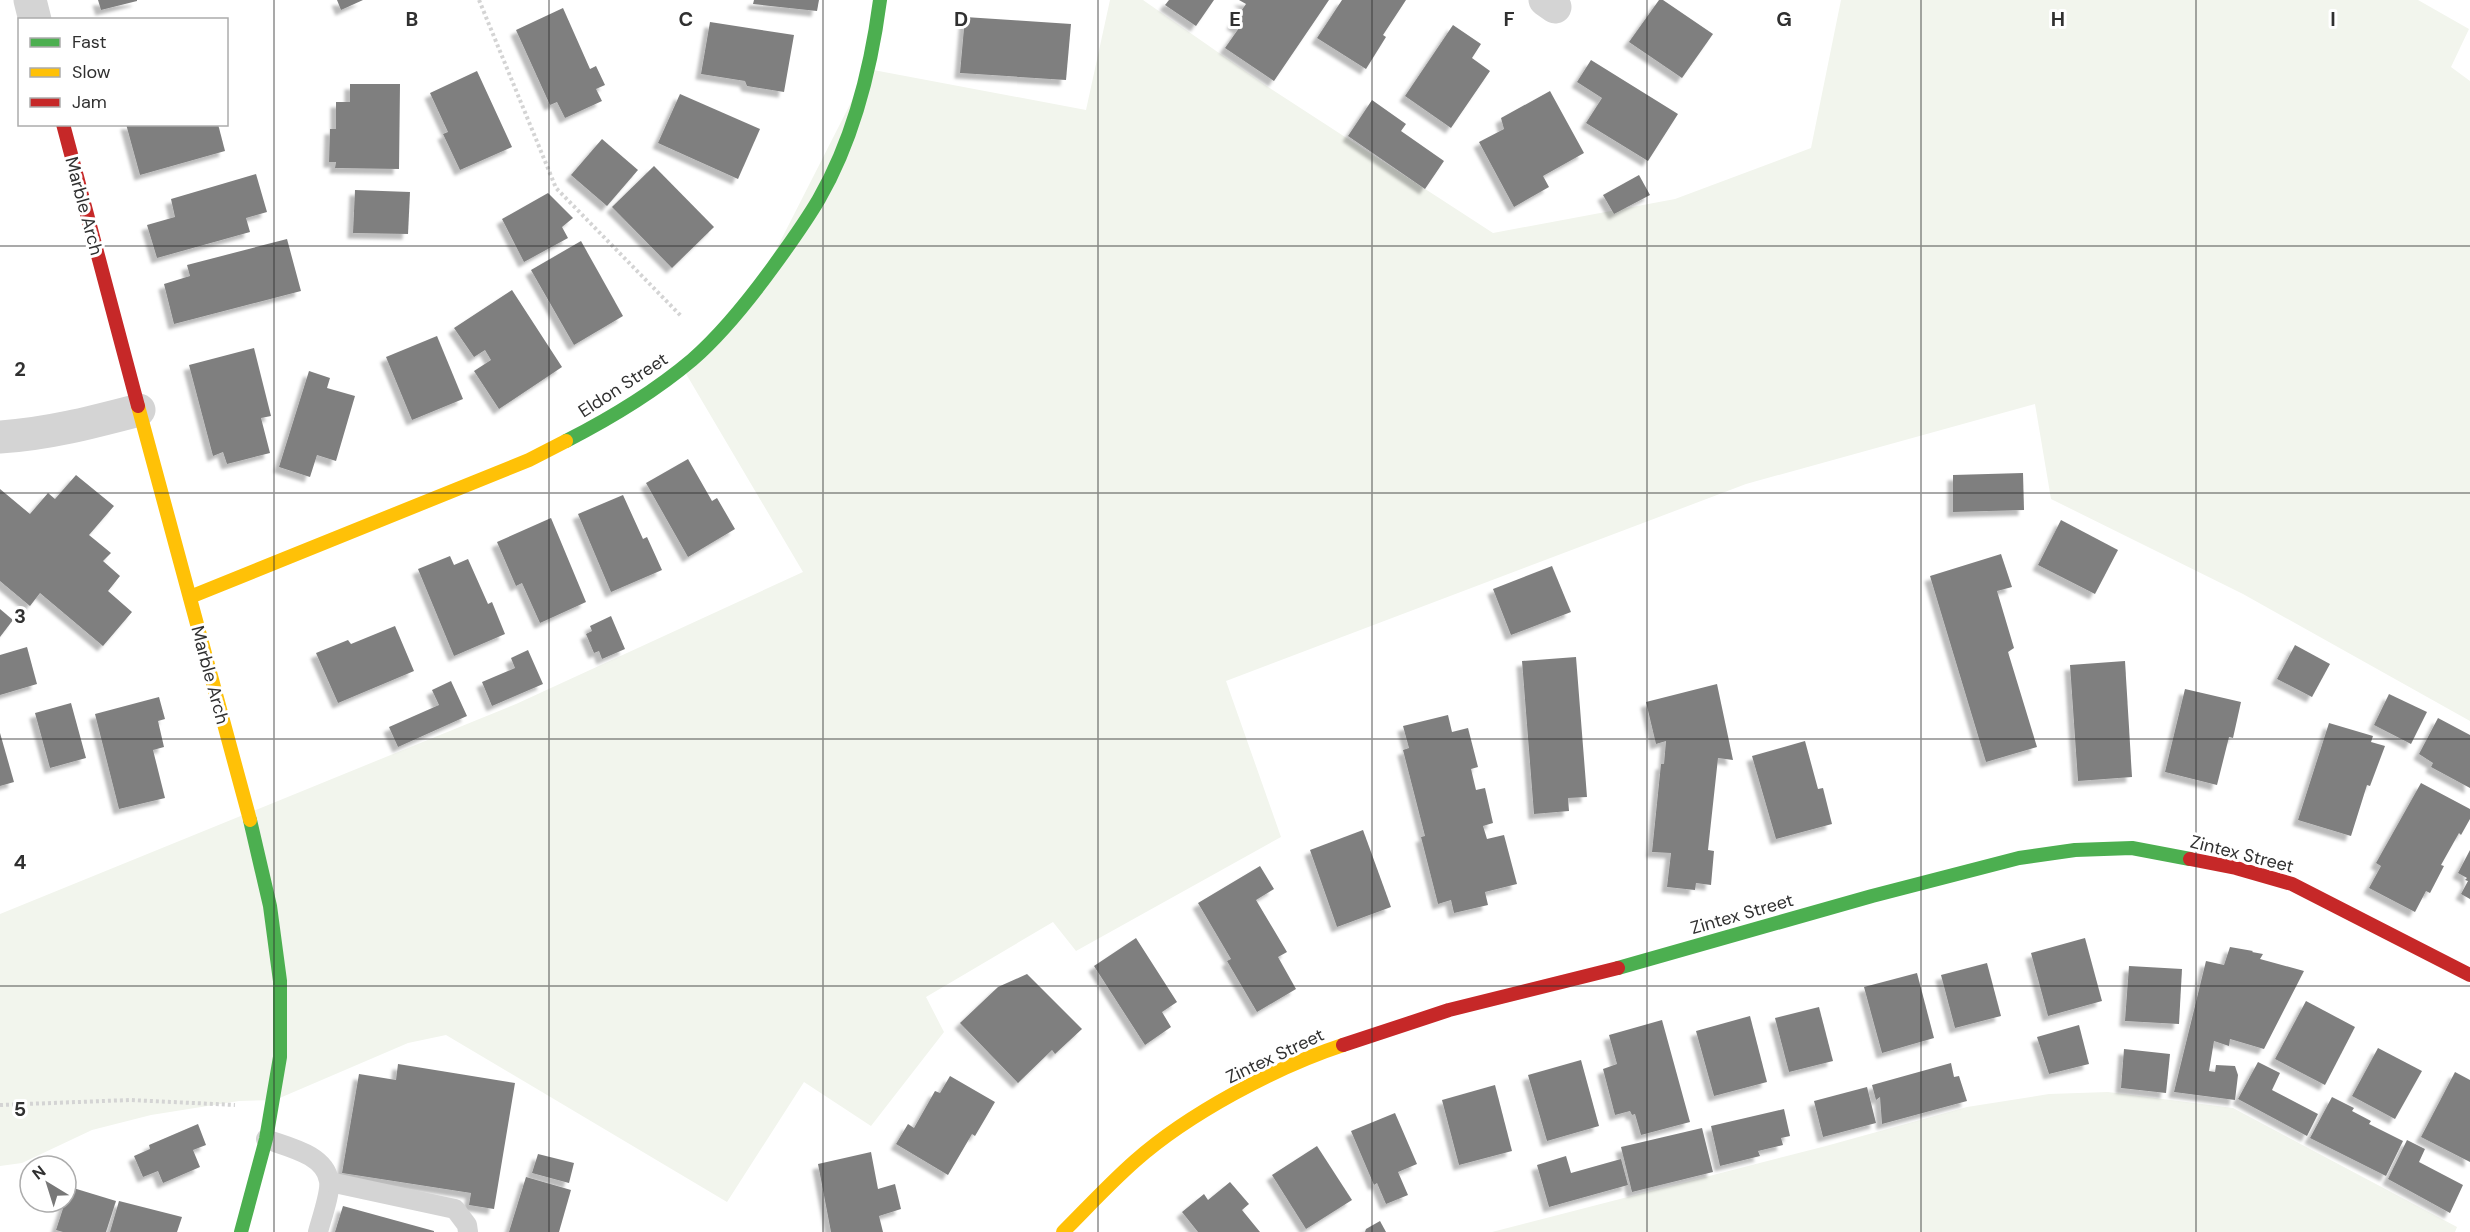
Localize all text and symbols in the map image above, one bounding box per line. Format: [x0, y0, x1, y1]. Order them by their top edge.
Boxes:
text: B [406, 6, 418, 32]
text: C [679, 6, 693, 32]
text: D [954, 6, 968, 32]
text: E [1229, 6, 1241, 32]
text: F [1503, 6, 1515, 32]
text: G [1776, 6, 1792, 32]
text: H [2051, 6, 2065, 32]
text: I [2330, 6, 2336, 32]
legend [18, 18, 228, 126]
text: Fast [72, 30, 107, 54]
text: Slow [72, 60, 111, 84]
text: Jam [72, 90, 107, 114]
street label: Marble Arch [59, 154, 109, 258]
street label: Eldon Street [574, 347, 672, 423]
text: 2 [14, 356, 26, 382]
text: 3 [14, 603, 26, 629]
street label: Marble Arch [185, 623, 235, 727]
street label: Zintex Street [2188, 830, 2296, 878]
text: 4 [14, 849, 27, 875]
street label: Zintex Street [1688, 888, 1796, 940]
street label: Zintex Street [1222, 1023, 1328, 1089]
text: 5 [14, 1096, 26, 1122]
north arrow [18, 1154, 78, 1214]
text: N [28, 1161, 50, 1184]

